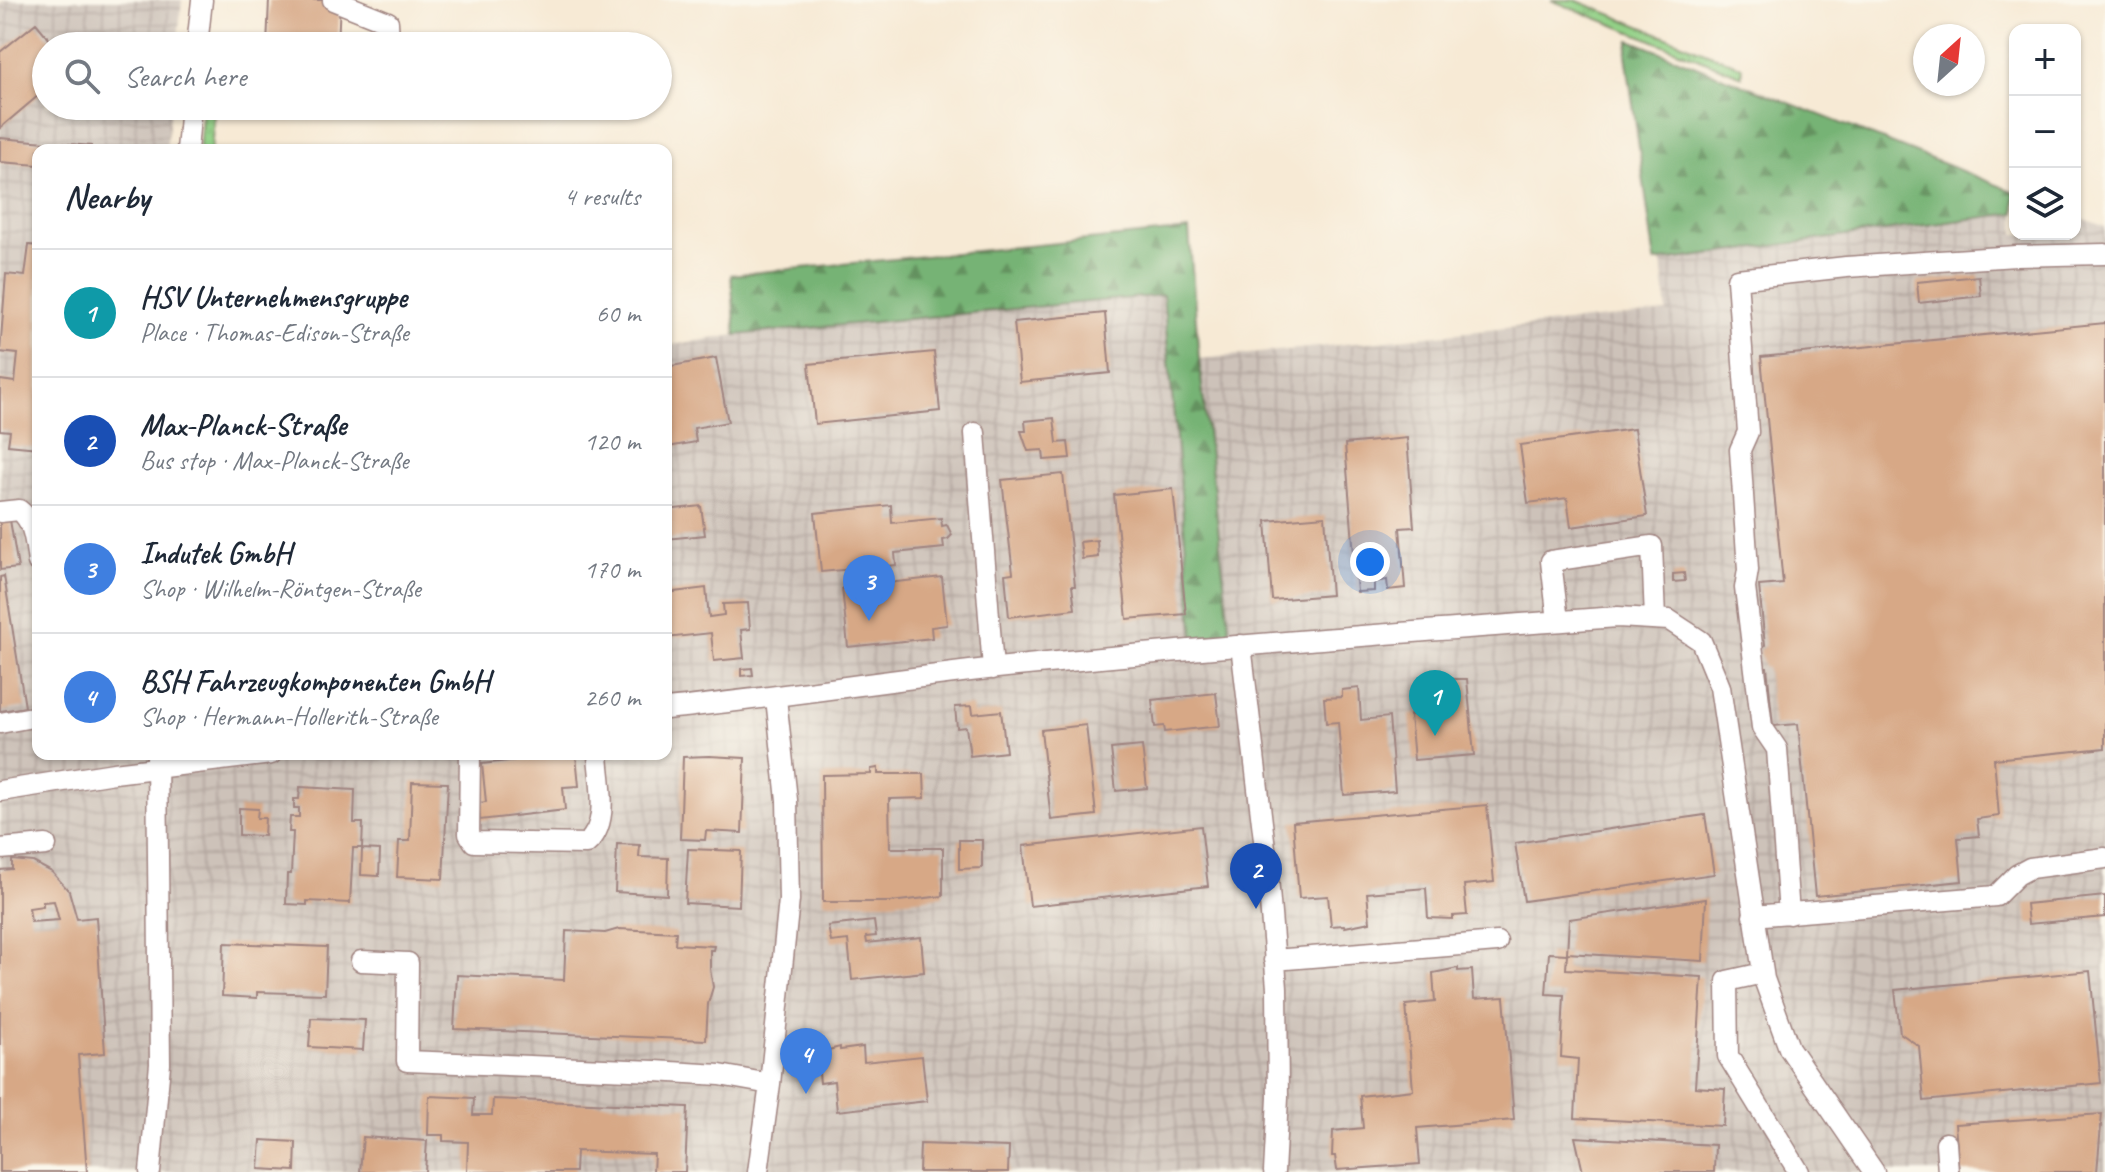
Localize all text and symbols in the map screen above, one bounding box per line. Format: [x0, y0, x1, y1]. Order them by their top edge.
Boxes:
north arrow [1913, 24, 1985, 96]
map controls [2009, 24, 2081, 240]
button: + [2009, 24, 2081, 96]
search box [32, 32, 672, 120]
icon: search [60, 54, 104, 98]
text: Search here [124, 57, 246, 95]
button: − [2009, 96, 2081, 168]
button: layers [2009, 168, 2081, 240]
text: Nearby [64, 175, 150, 218]
text: 4 results [564, 180, 640, 213]
text: HSV Unternehmensgruppe [140, 278, 407, 316]
text: 1 [84, 297, 96, 330]
text: 60 m [596, 297, 640, 330]
text: Place · Thomas-Edison-Straße [140, 316, 409, 349]
text: Max-Planck-Straße [140, 406, 346, 444]
text: 2 [84, 425, 96, 458]
text: 120 m [584, 425, 640, 458]
text: Bus stop · Max-Planck-Straße [140, 444, 408, 477]
text: Indutek GmbH [140, 534, 291, 572]
your location [1350, 542, 1390, 582]
text: 3 [84, 553, 96, 586]
text: 170 m [584, 553, 640, 586]
pin: 3 [843, 555, 895, 621]
text: Shop · Wilhelm-Röntgen-Straße [140, 572, 421, 605]
text: BSH Fahrzeugkomponenten GmbH [140, 662, 490, 700]
pin: 1 [1409, 670, 1461, 736]
text: 4 [84, 681, 96, 714]
text: 260 m [584, 681, 640, 714]
text: Shop · Hermann-Hollerith-Straße [140, 700, 438, 733]
pin: 2 [1230, 843, 1282, 909]
pin: 4 [780, 1028, 832, 1094]

